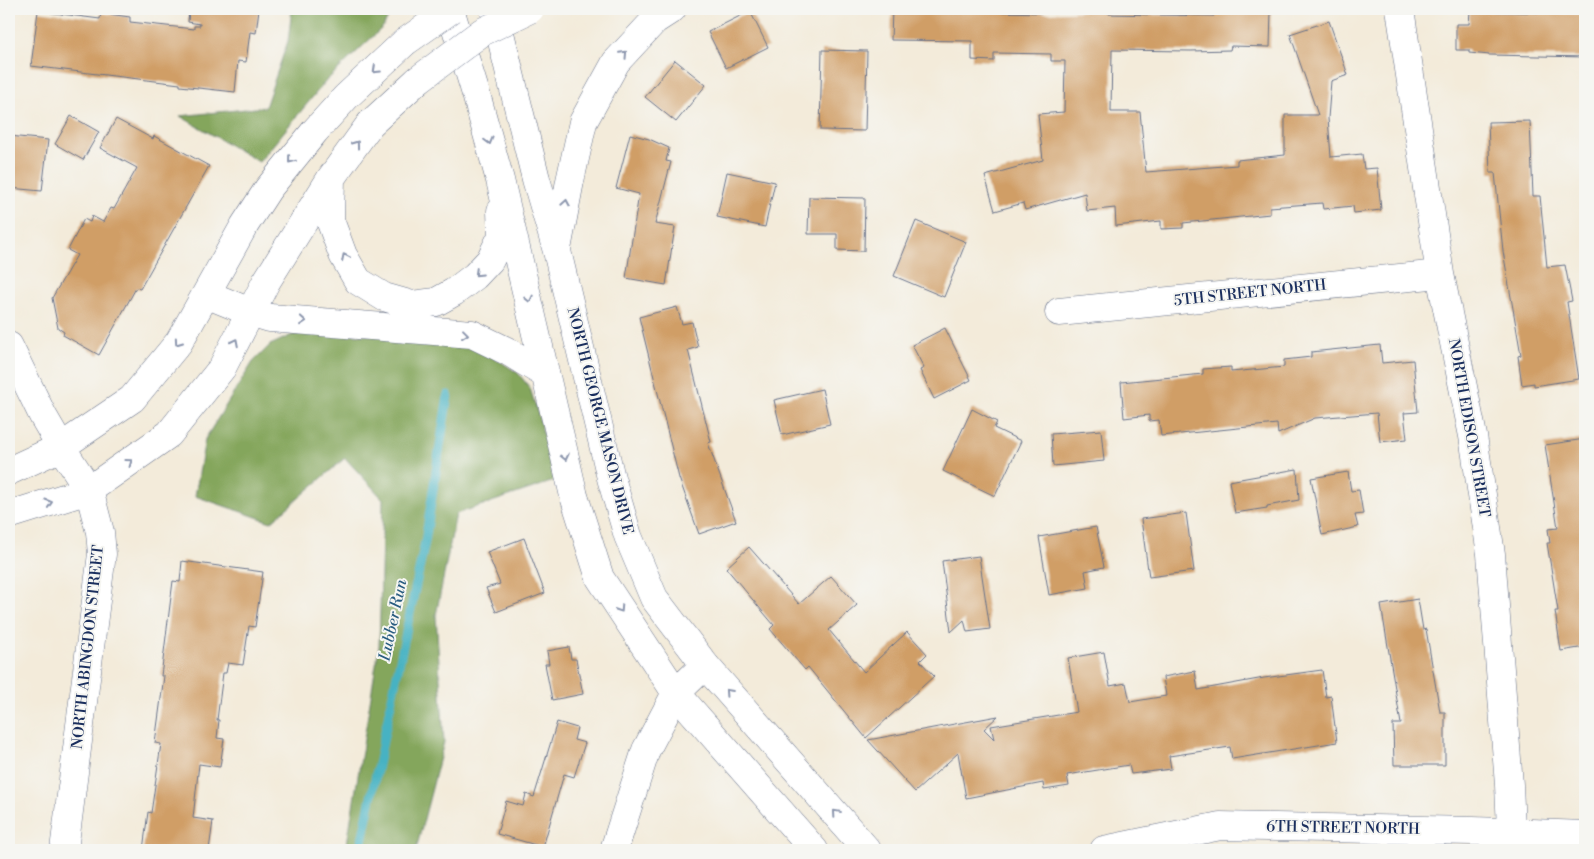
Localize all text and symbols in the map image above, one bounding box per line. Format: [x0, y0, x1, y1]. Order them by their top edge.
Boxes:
one-way arrow [618, 50, 627, 59]
one-way arrow [372, 64, 381, 73]
one-way arrow [483, 137, 494, 146]
one-way arrow [350, 140, 359, 149]
one-way arrow [288, 155, 297, 164]
one-way arrow [560, 198, 570, 207]
one-way arrow [341, 253, 351, 262]
one-way arrow [475, 267, 484, 276]
street label: 5TH STREET NORTH [1173, 276, 1327, 310]
one-way arrow [523, 295, 533, 304]
street label: NORTH GEORGE MASON DRIVE [563, 306, 637, 536]
one-way arrow [299, 315, 307, 326]
one-way arrow [461, 328, 469, 339]
one-way arrow [175, 337, 184, 346]
street label: NORTH EDISON STREET [1444, 337, 1494, 519]
one-way arrow [229, 338, 239, 347]
one-way arrow [559, 453, 570, 462]
one-way arrow [123, 459, 133, 468]
one-way arrow [45, 498, 53, 508]
street label: NORTH ABINGDON STREET [68, 544, 108, 750]
water label: Lubber Run [374, 577, 412, 663]
one-way arrow [614, 603, 623, 613]
one-way arrow [725, 688, 734, 697]
one-way arrow [833, 810, 842, 819]
street label: 6TH STREET NORTH [1266, 817, 1420, 839]

